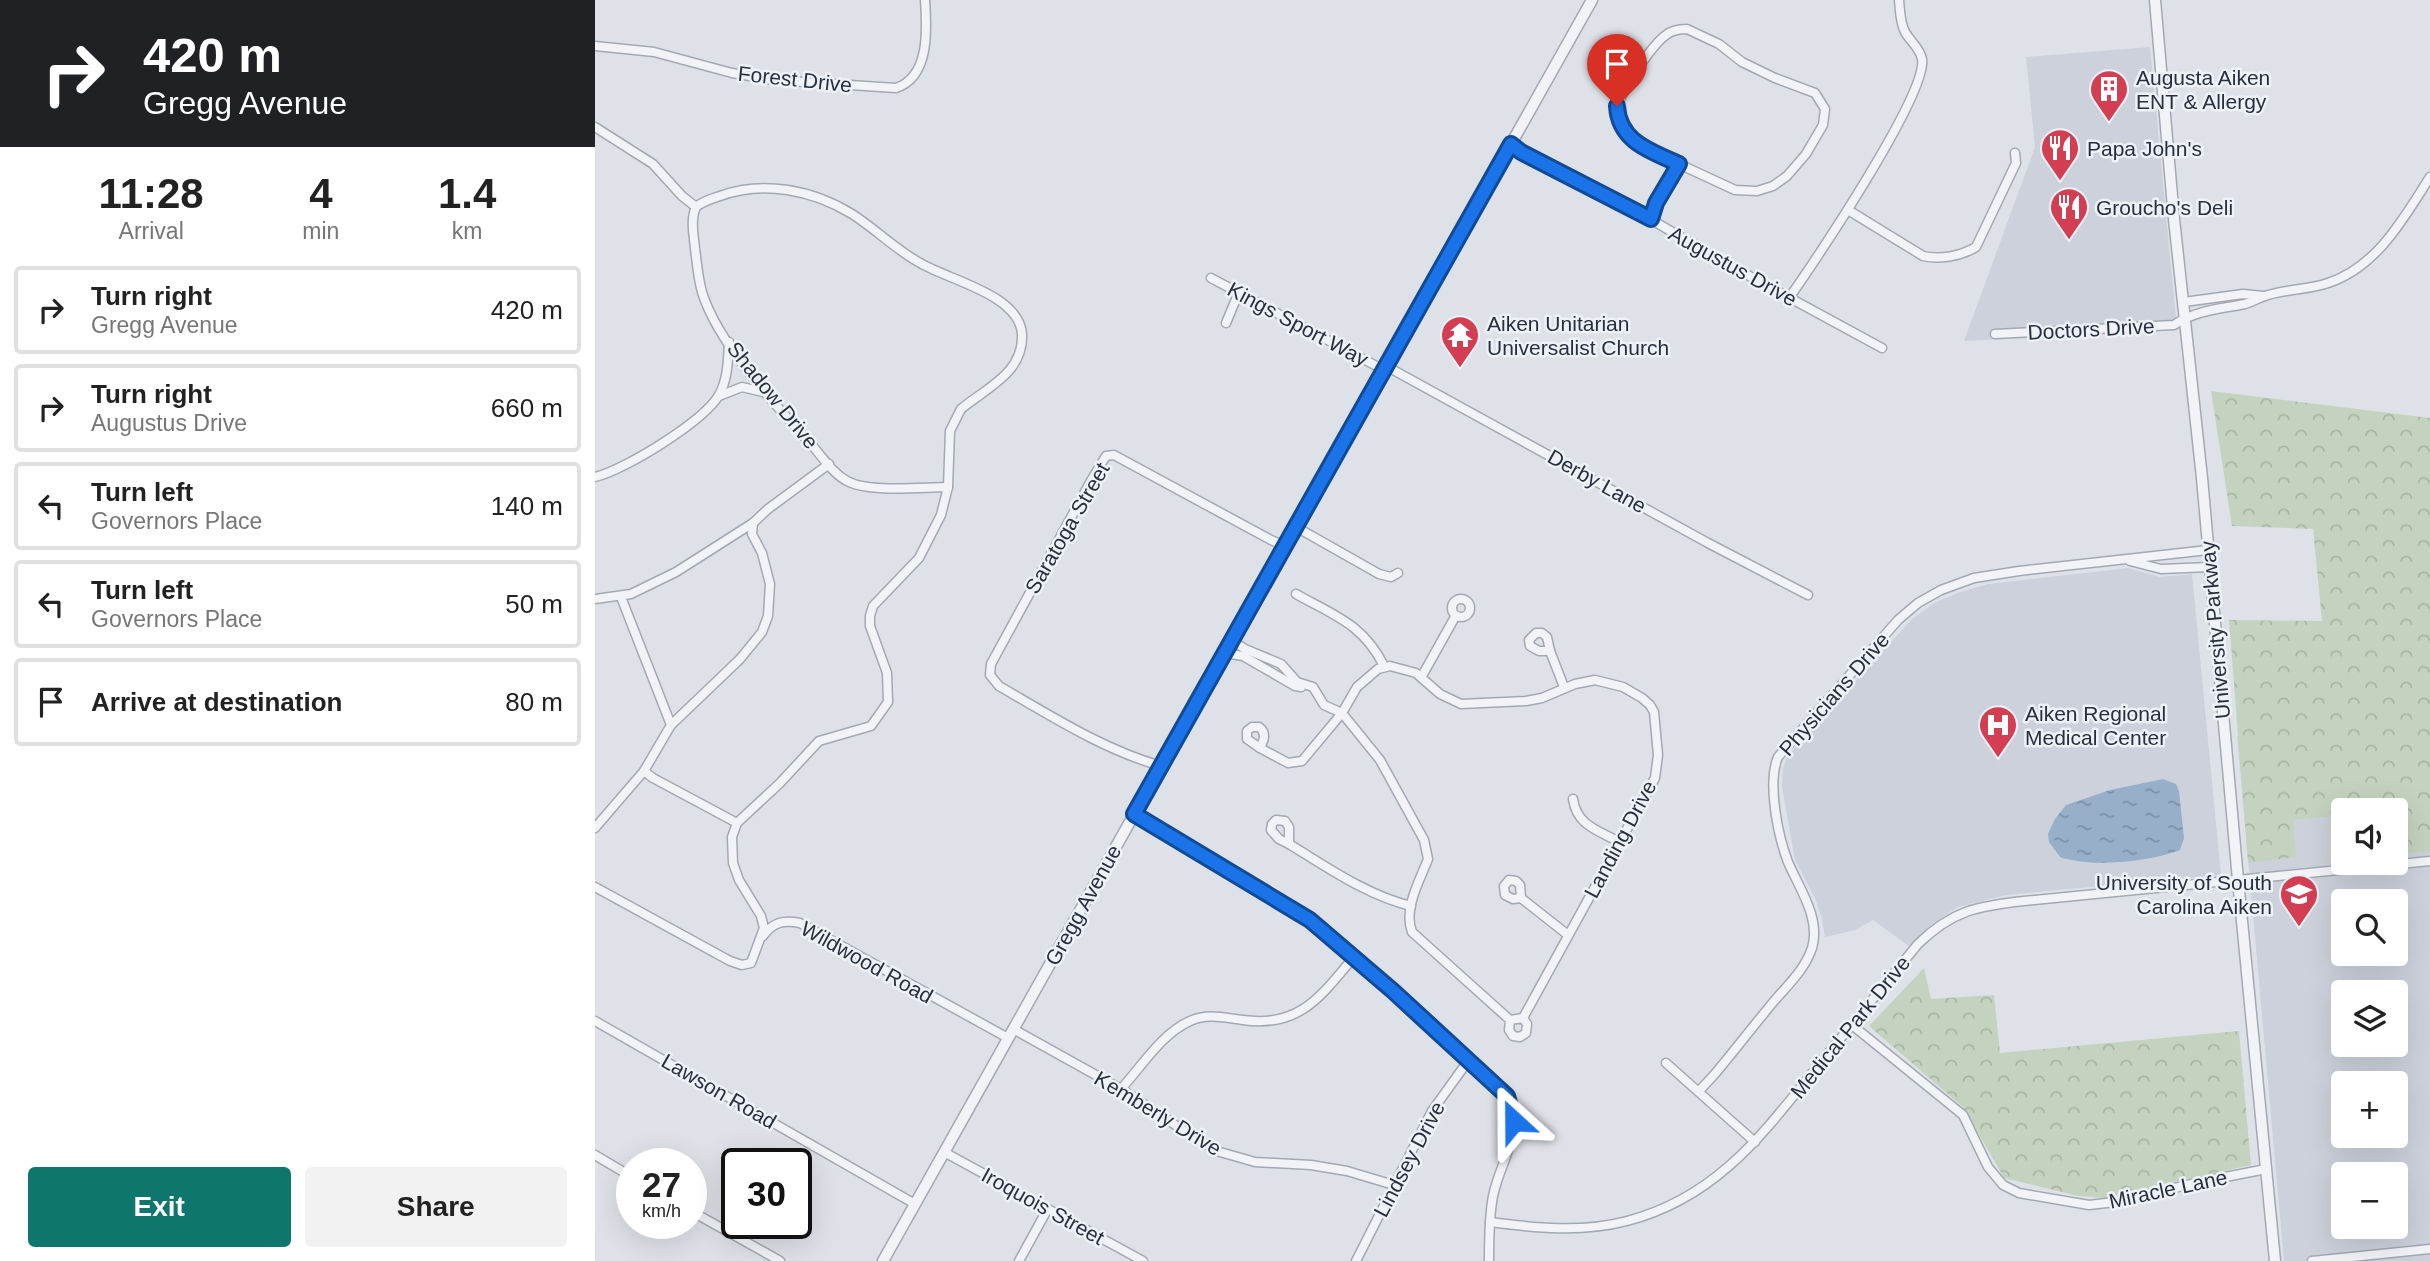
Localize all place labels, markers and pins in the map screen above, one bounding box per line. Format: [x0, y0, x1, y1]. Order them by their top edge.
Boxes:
pin [1587, 34, 1647, 106]
place label: Augusta Aiken ENT & Allergy [2136, 66, 2270, 113]
building icon: Augusta Aiken ENT & Allergy [2088, 68, 2130, 123]
restaurant icon: Papa John's [2039, 127, 2081, 182]
place label: Papa John's [2087, 137, 2202, 160]
restaurant icon: Groucho's Deli [2048, 186, 2090, 241]
place label: Groucho's Deli [2096, 196, 2233, 219]
place label: Aiken Unitarian Universalist Church [1487, 312, 1669, 359]
temple icon: Aiken Unitarian Universalist Church [1439, 314, 1481, 369]
place label: Aiken Regional Medical Center [2025, 702, 2166, 749]
hospital icon: Aiken Regional Medical Center [1977, 704, 2019, 759]
place label: University of South Carolina Aiken [2096, 871, 2272, 918]
school or university icon: University of South Carolina Aiken [2278, 873, 2320, 928]

